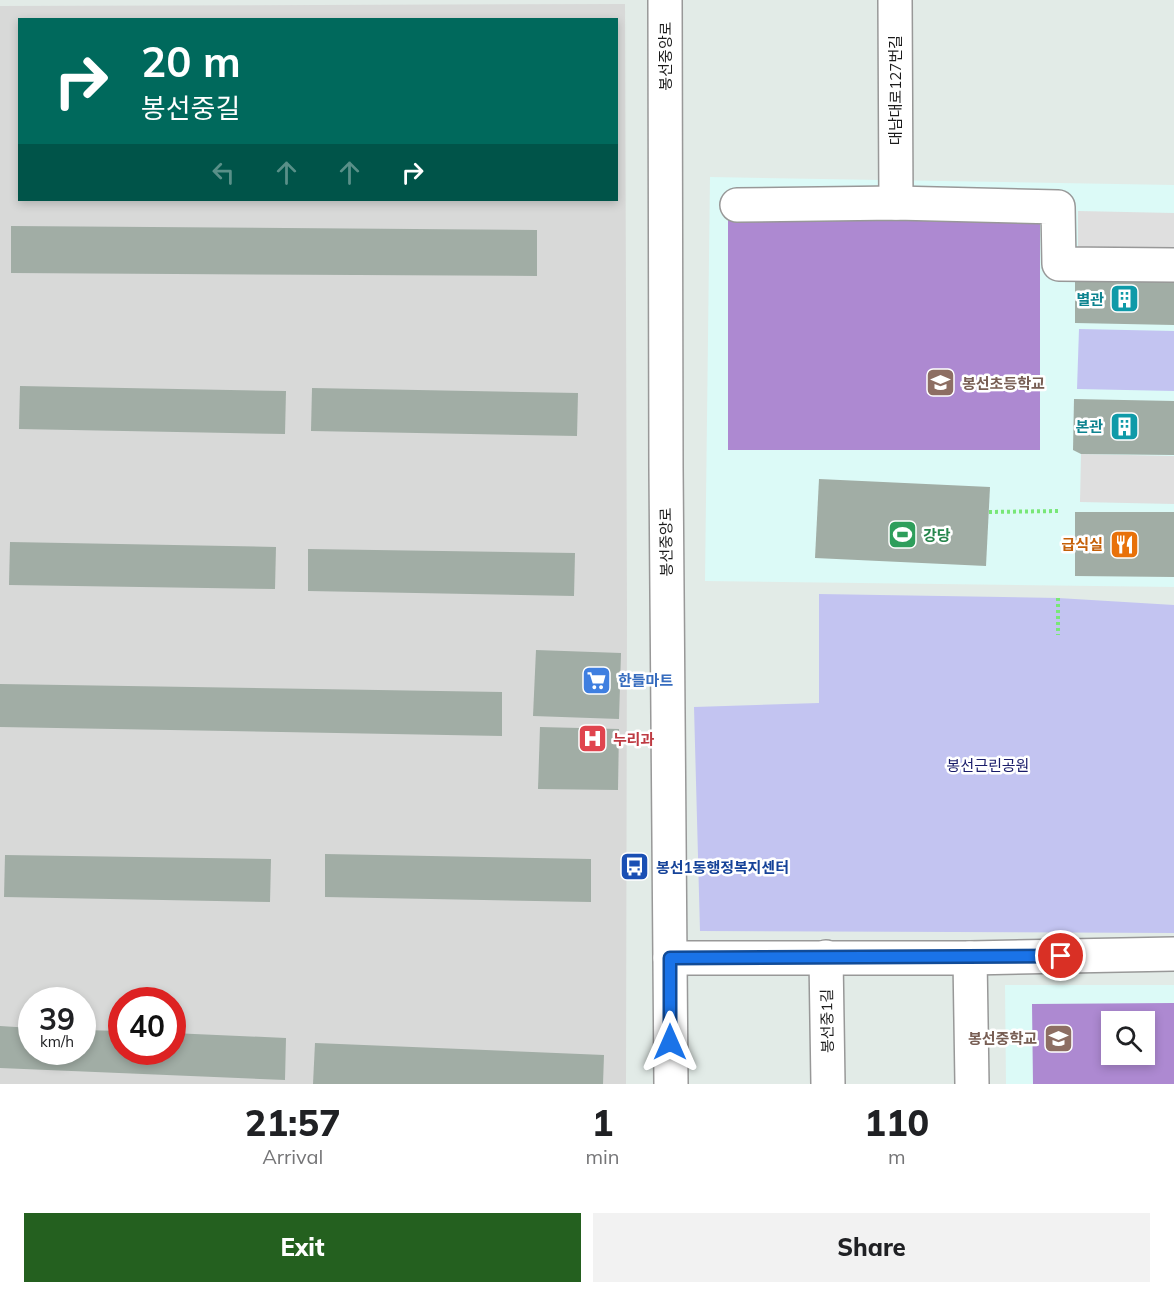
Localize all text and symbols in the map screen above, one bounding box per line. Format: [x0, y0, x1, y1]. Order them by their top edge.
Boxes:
street label: 봉선중앙로 [656, 21, 675, 91]
text: 20 m [141, 35, 241, 88]
street label: 대남대로127번길 [886, 35, 905, 145]
icon: right [42, 42, 120, 120]
text: 봉선중길 [141, 91, 240, 125]
icon: left [207, 156, 240, 189]
icon: ahead [270, 156, 303, 189]
icon: ahead [333, 156, 366, 189]
icon: right [396, 156, 429, 189]
building icon: 별관 [1109, 283, 1141, 315]
place label: 별관 [1076, 290, 1104, 309]
school or university icon: 봉선초등학교 [925, 367, 957, 399]
place label: 봉선초등학교 [962, 374, 1045, 393]
building icon: 본관 [1108, 410, 1140, 442]
place label: 본관 [1075, 417, 1103, 436]
street label: 봉선중앙로 [656, 507, 676, 577]
sports icon: 강당 [886, 519, 918, 551]
place label: 강당 [923, 526, 951, 545]
restaurant icon: 급식실 [1108, 528, 1140, 560]
place label: 급식실 [1062, 535, 1103, 554]
supermarket icon: 한들마트 [581, 664, 613, 696]
place label: 한들마트 [618, 671, 673, 690]
hospital icon: 누리과 [576, 723, 608, 755]
place label: 누리과 [613, 730, 655, 749]
park label: 봉선근린공원 [947, 756, 1029, 775]
bus stop icon: 봉선1동행정복지센터 [619, 851, 651, 883]
place label: 봉선1동행정복지센터 [656, 858, 789, 877]
pin [1035, 930, 1086, 981]
icon: arrive [1044, 939, 1077, 972]
speed limit sign: 40 [108, 987, 186, 1065]
street label: 봉선중1길 [817, 989, 837, 1053]
text: 39 [39, 1000, 75, 1038]
position arrow [638, 1010, 702, 1074]
map controls [1101, 1011, 1155, 1065]
button: search [1101, 1011, 1155, 1065]
school or university icon: 봉선중학교 [1042, 1022, 1074, 1054]
place label: 봉선중학교 [968, 1029, 1037, 1048]
text: km/h [40, 1032, 74, 1051]
text: 21:57 [245, 1100, 341, 1145]
text: 1 [592, 1100, 613, 1145]
text: 110 [864, 1100, 929, 1145]
text: Arrival [262, 1144, 323, 1169]
text: min [585, 1144, 620, 1169]
text: m [888, 1144, 906, 1169]
button: Exit [24, 1213, 581, 1282]
button: Share [593, 1213, 1150, 1282]

